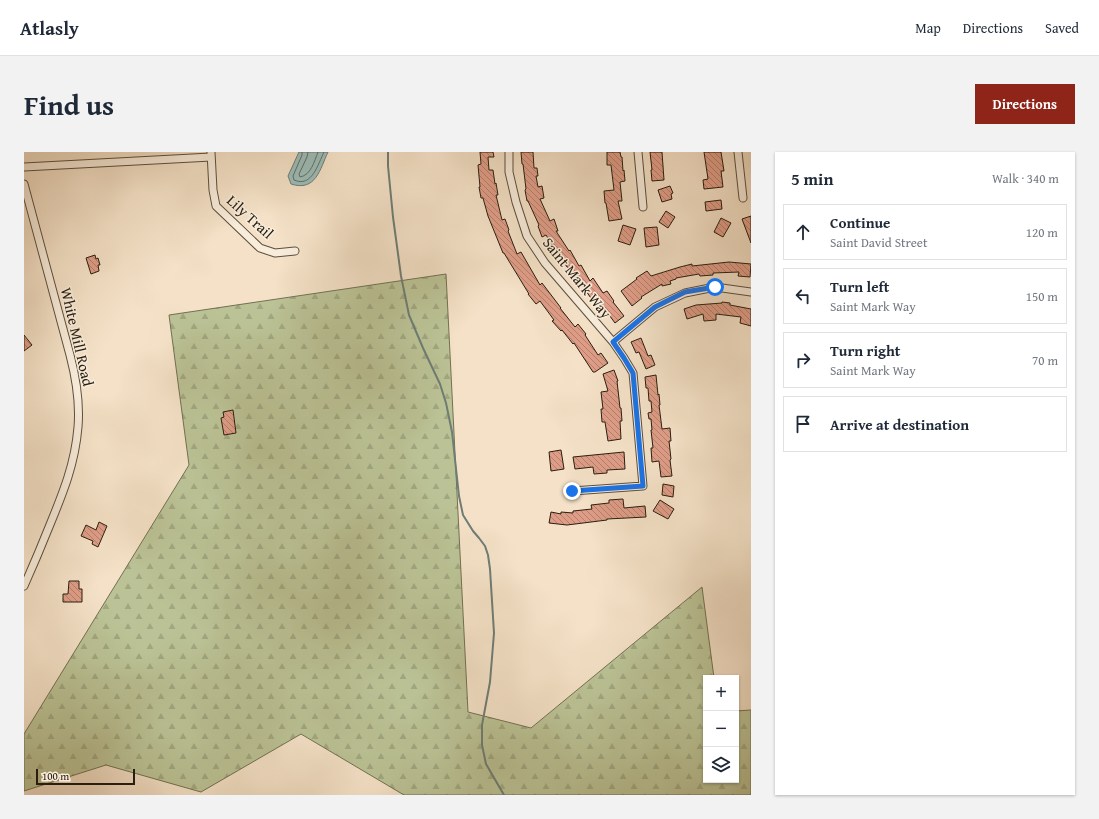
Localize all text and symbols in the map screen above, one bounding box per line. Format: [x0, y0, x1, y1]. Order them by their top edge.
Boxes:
text: Atlasly [20, 14, 79, 42]
text: Map [915, 18, 941, 38]
text: Directions [963, 18, 1023, 38]
text: Saved [1045, 18, 1079, 38]
text: Find us [24, 84, 114, 125]
button: Directions [975, 84, 1075, 124]
text: 5 min [791, 166, 833, 191]
text: Walk · 340 m [992, 169, 1059, 188]
street label: Lily Trail [222, 190, 278, 243]
text: Continue [830, 212, 891, 233]
icon: ahead [792, 221, 814, 243]
text: 120 m [1026, 223, 1058, 242]
street label: Saint Mark Way [538, 233, 617, 323]
text: Saint David Street [830, 233, 928, 252]
text: Turn left [830, 276, 889, 297]
route start [706, 278, 724, 296]
street label: White Mill Road [56, 285, 99, 388]
icon: left [792, 285, 814, 307]
text: 150 m [1026, 287, 1058, 306]
text: Saint Mark Way [830, 297, 916, 316]
text: Turn right [830, 340, 901, 361]
icon: right [792, 349, 814, 371]
text: 70 m [1032, 351, 1058, 370]
text: Saint Mark Way [830, 361, 916, 380]
icon: arrive [792, 413, 814, 435]
text: Arrive at destination [830, 414, 969, 435]
route end [563, 482, 581, 500]
map controls [703, 675, 739, 783]
button: + [703, 675, 739, 711]
button: − [703, 711, 739, 747]
button: layers [703, 747, 739, 783]
scale bar [36, 767, 135, 786]
text: 100 m [42, 768, 69, 784]

